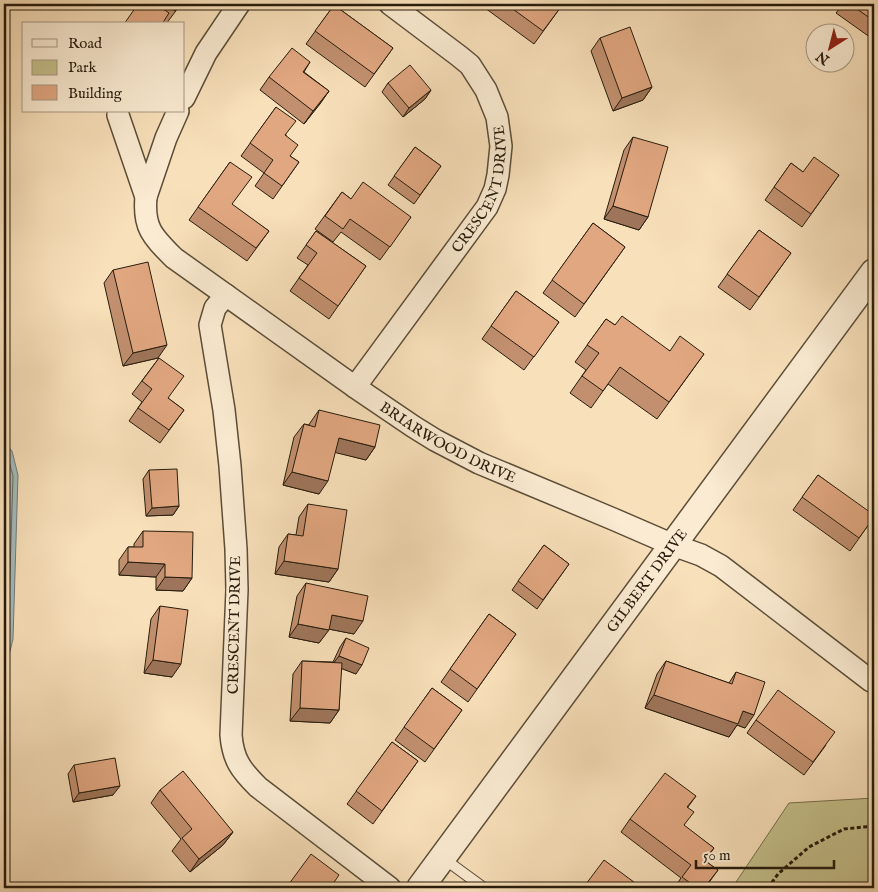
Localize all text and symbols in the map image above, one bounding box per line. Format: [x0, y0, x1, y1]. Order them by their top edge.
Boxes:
legend [22, 22, 185, 112]
north arrow [806, 22, 856, 72]
text: Road [68, 34, 103, 53]
text: N [813, 47, 834, 69]
text: Park [68, 58, 98, 77]
text: Building [68, 84, 123, 103]
street label: CRESCENT DRIVE [448, 124, 511, 257]
street label: BRIARWOOD DRIVE [376, 398, 519, 487]
street label: GILBERT DRIVE [602, 525, 692, 637]
street label: CRESCENT DRIVE [224, 556, 245, 694]
scale bar [696, 837, 833, 869]
text: 50 m [703, 846, 731, 865]

